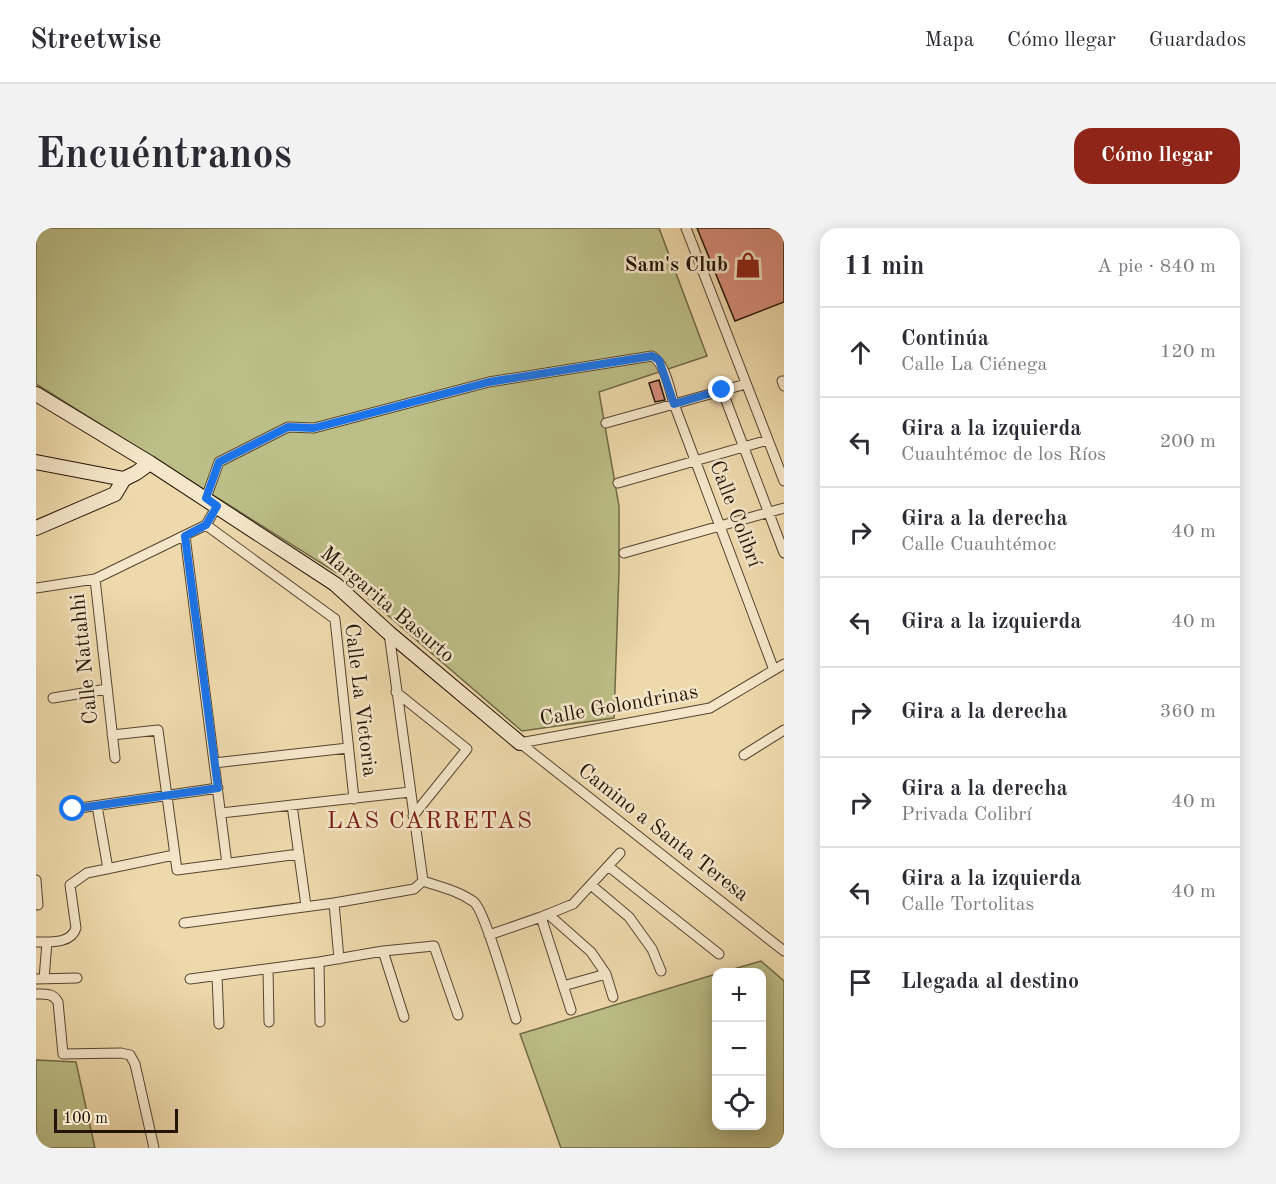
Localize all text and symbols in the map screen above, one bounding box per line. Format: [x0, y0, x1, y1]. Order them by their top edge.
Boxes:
text: Streetwise [30, 27, 162, 55]
text: Mapa [925, 30, 974, 51]
text: Cómo llegar [1007, 30, 1116, 51]
text: Guardados [1149, 30, 1246, 51]
button: Cómo llegar [1074, 128, 1240, 184]
text: Encuéntranos [36, 135, 292, 177]
shop icon: Sam's Club [733, 250, 763, 280]
text: 11 min [844, 254, 924, 280]
place label: Sam's Club [625, 255, 728, 276]
text: A pie · 840 m [1097, 257, 1216, 277]
text: Continúa [901, 328, 989, 350]
icon: ahead [844, 336, 877, 369]
text: 120 m [1160, 342, 1216, 362]
text: Calle La Ciénega [901, 355, 1047, 375]
route end [708, 376, 734, 402]
text: Gira a la izquierda [901, 418, 1081, 440]
icon: left [844, 426, 877, 459]
text: 200 m [1160, 432, 1216, 452]
text: Cuauhtémoc de los Ríos [901, 445, 1106, 465]
street label: Calle Colibrí [705, 458, 765, 570]
text: Gira a la derecha [901, 508, 1068, 530]
icon: right [844, 516, 877, 549]
text: 40 m [1171, 522, 1216, 542]
text: Calle Cuauhtémoc [901, 535, 1056, 555]
street label: Margarita Basurto [316, 543, 458, 667]
street label: Calle Nattahhi [68, 593, 102, 725]
icon: left [844, 606, 877, 639]
text: Gira a la izquierda [901, 611, 1081, 633]
text: 40 m [1171, 612, 1216, 632]
street label: Calle La Victoria [340, 622, 380, 778]
street label: Calle Golondrinas [538, 682, 700, 730]
icon: right [844, 696, 877, 729]
text: Gira a la derecha [901, 701, 1068, 723]
text: 360 m [1160, 702, 1216, 722]
street label: Camino a Santa Teresa [574, 760, 752, 906]
text: Gira a la derecha [901, 778, 1068, 800]
icon: right [844, 786, 877, 819]
text: 40 m [1171, 792, 1216, 812]
route start [59, 795, 85, 821]
text: Privada Colibrí [901, 805, 1032, 825]
district label: LAS CARRETAS [327, 810, 533, 834]
text: Gira a la izquierda [901, 868, 1081, 890]
icon: left [844, 876, 877, 909]
text: 40 m [1171, 882, 1216, 902]
text: Calle Tortolitas [901, 895, 1034, 915]
icon: arrive [844, 966, 877, 999]
map controls [712, 968, 766, 1130]
button: + [712, 968, 766, 1022]
text: Llegada al destino [901, 971, 1079, 993]
button: − [712, 1022, 766, 1076]
button: locate [712, 1076, 766, 1130]
scale bar [54, 1106, 178, 1134]
text: 100 m [63, 1111, 108, 1127]

